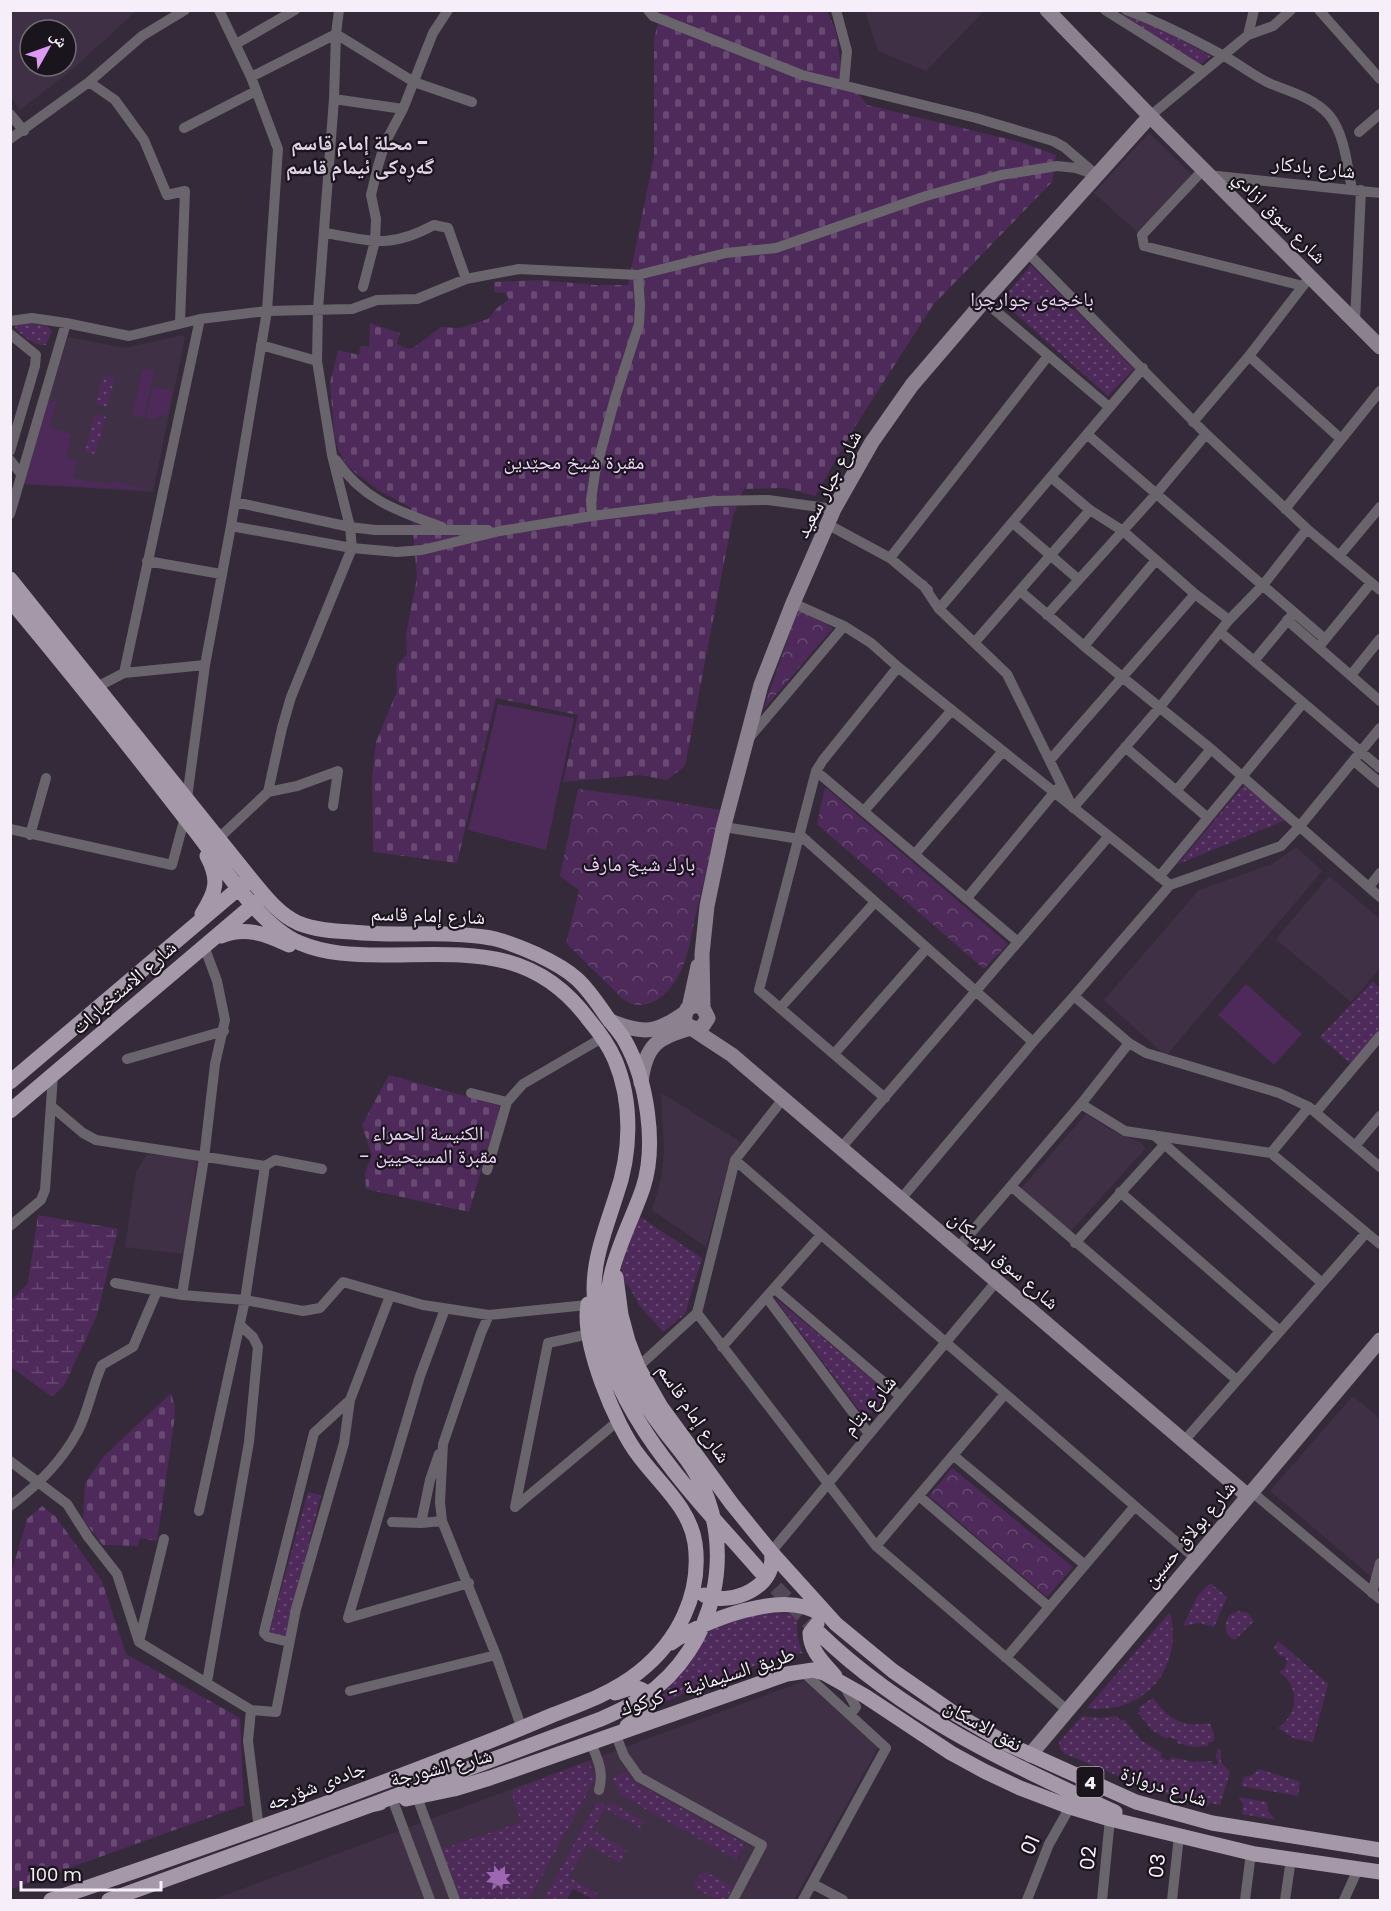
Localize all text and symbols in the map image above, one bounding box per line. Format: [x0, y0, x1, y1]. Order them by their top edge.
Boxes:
north arrow [18, 18, 78, 78]
text: ش [45, 25, 73, 53]
district label: محلة إمام قاسم - گەڕەکی ئیمام قاسم [286, 128, 434, 183]
street label: شارع بادكار [1270, 149, 1357, 185]
street label: شارع سوق ازادي [1225, 164, 1333, 272]
park label: باخچەی چوارچرا [970, 285, 1094, 313]
street label: شارع جبار سعيد [788, 425, 868, 543]
park label: مقبرة شيخ محێدین [504, 448, 644, 476]
park label: بارك شيخ مارف [583, 850, 695, 878]
street label: شارع إمام قاسم [370, 899, 486, 931]
street label: شارع الاستخبارات [65, 933, 183, 1041]
park label: الكنيسة الحمراء - مقبرة المسيحيين [359, 1119, 497, 1170]
street label: شارع سوق الإسكان [943, 1204, 1065, 1316]
street label: شارع إمام قاسم [650, 1358, 738, 1468]
street label: شارع بتام [835, 1369, 903, 1441]
street label: شارع بولاق حسين [1136, 1475, 1242, 1593]
street label: طريق السليمانية - كركوك [616, 1639, 798, 1723]
street label: نفق الاسكان [939, 1692, 1027, 1758]
street label: شارع الشورجة [387, 1741, 495, 1793]
street label: جادەی شۆرجە [262, 1753, 370, 1817]
street label: شارع دروازة [1117, 1759, 1211, 1813]
road number: 4 [1076, 1767, 1104, 1797]
street label: 01 [1013, 1831, 1047, 1859]
street label: 02 [1073, 1845, 1103, 1871]
street label: 03 [1142, 1852, 1172, 1880]
scale bar [21, 1854, 160, 1892]
text: 100 m [30, 1862, 82, 1887]

